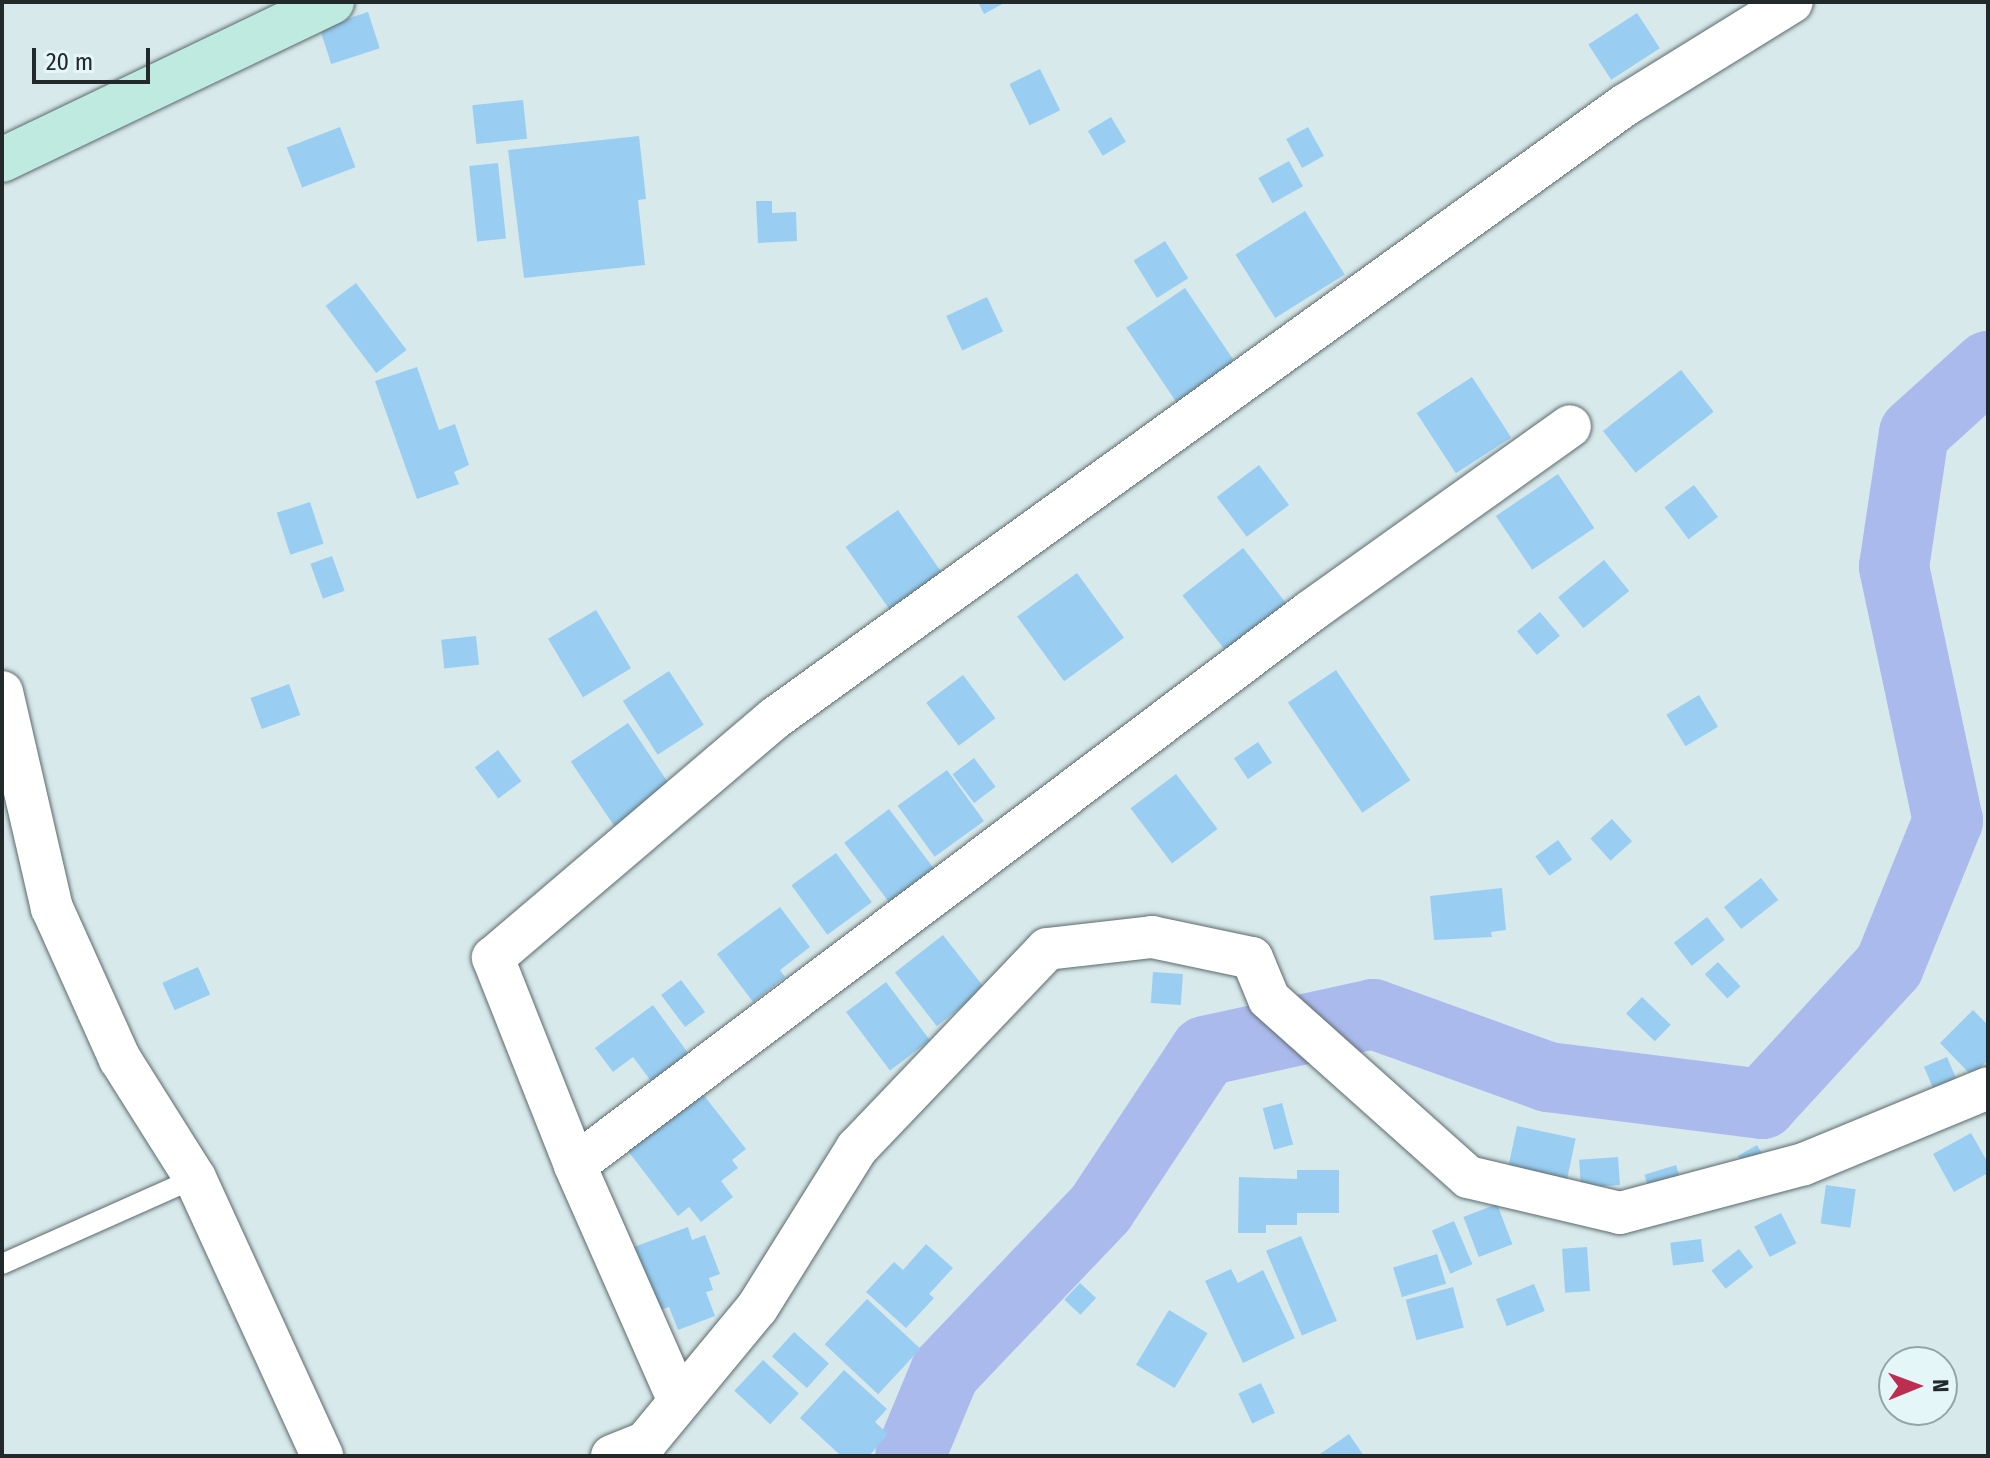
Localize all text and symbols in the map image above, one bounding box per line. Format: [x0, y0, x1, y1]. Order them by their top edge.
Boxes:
scale bar [36, 32, 154, 82]
text: 20 m [46, 48, 93, 76]
north arrow [1878, 1346, 1958, 1426]
text: N [1927, 1379, 1954, 1392]

